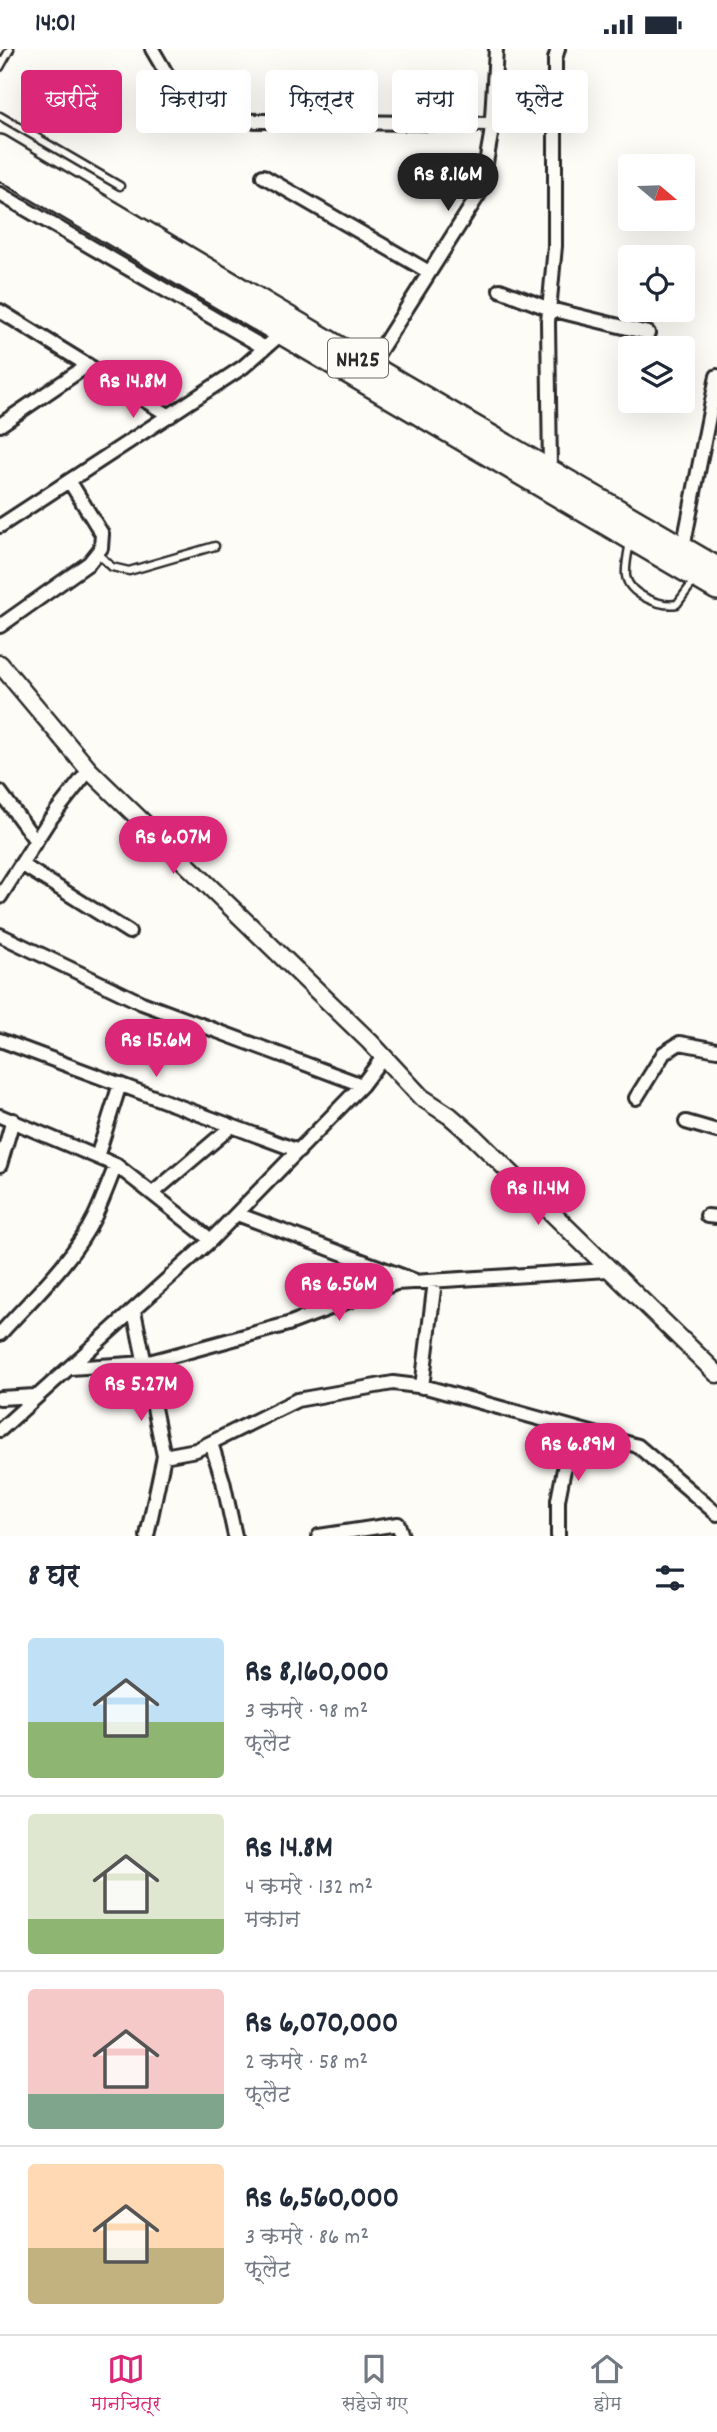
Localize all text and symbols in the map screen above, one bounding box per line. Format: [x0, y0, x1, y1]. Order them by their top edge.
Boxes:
text: 14:01 [35, 6, 76, 43]
chip: खरीदें [21, 70, 122, 133]
chip: किराया [136, 70, 251, 133]
chip: फ़िल्टर [265, 70, 378, 133]
chip: नया [392, 70, 478, 133]
chip: फ़्लैट [492, 70, 588, 133]
pin: Rs 8.16M [376, 153, 520, 213]
north arrow [618, 154, 695, 231]
map controls [618, 154, 695, 413]
text: Rs 8.16M [414, 159, 482, 192]
button: locate [618, 245, 695, 322]
button: layers [618, 336, 695, 413]
road number: NH25 [328, 339, 388, 377]
pin: Rs 14.8M [61, 361, 205, 420]
text: Rs 14.8M [99, 366, 167, 399]
pin: Rs 6.07M [101, 817, 245, 876]
text: Rs 6.07M [135, 822, 211, 855]
pin: Rs 15.6M [84, 1019, 228, 1079]
text: Rs 15.6M [121, 1025, 191, 1058]
pin: Rs 11.4M [466, 1167, 610, 1227]
text: Rs 11.4M [506, 1173, 570, 1206]
pin: Rs 6.56M [267, 1263, 411, 1323]
text: Rs 6.56M [301, 1269, 377, 1302]
pin: Rs 5.27M [69, 1363, 213, 1423]
text: Rs 5.27M [105, 1369, 177, 1402]
pin: Rs 6.89M [506, 1423, 650, 1483]
text: Rs 6.89M [541, 1429, 615, 1462]
text: 8 घर [28, 1557, 79, 1600]
icon: filters [651, 1559, 689, 1597]
text: Rs 8,160,000 [245, 1653, 389, 1696]
icon: home [84, 1666, 168, 1750]
text: 3 कमरे · 98 m² [245, 1696, 368, 1729]
text: फ़्लैट [245, 1729, 291, 1762]
text: Rs 14.8M [245, 1829, 333, 1872]
icon: home [84, 1842, 168, 1926]
text: 4 कमरे · 132 m² [245, 1872, 373, 1905]
text: मकान [245, 1905, 300, 1938]
text: Rs 6,070,000 [245, 2004, 398, 2047]
icon: home [84, 2017, 168, 2101]
text: 2 कमरे · 58 m² [245, 2047, 368, 2080]
text: फ़्लैट [245, 2080, 291, 2113]
text: Rs 6,560,000 [245, 2179, 399, 2222]
icon: home [84, 2192, 168, 2276]
text: 3 कमरे · 86 m² [245, 2222, 369, 2255]
text: फ़्लैट [245, 2255, 291, 2288]
tab: मानचित्र [91, 2350, 161, 2419]
tab: सहेजे गए [342, 2350, 407, 2419]
tab: होम [588, 2350, 626, 2419]

